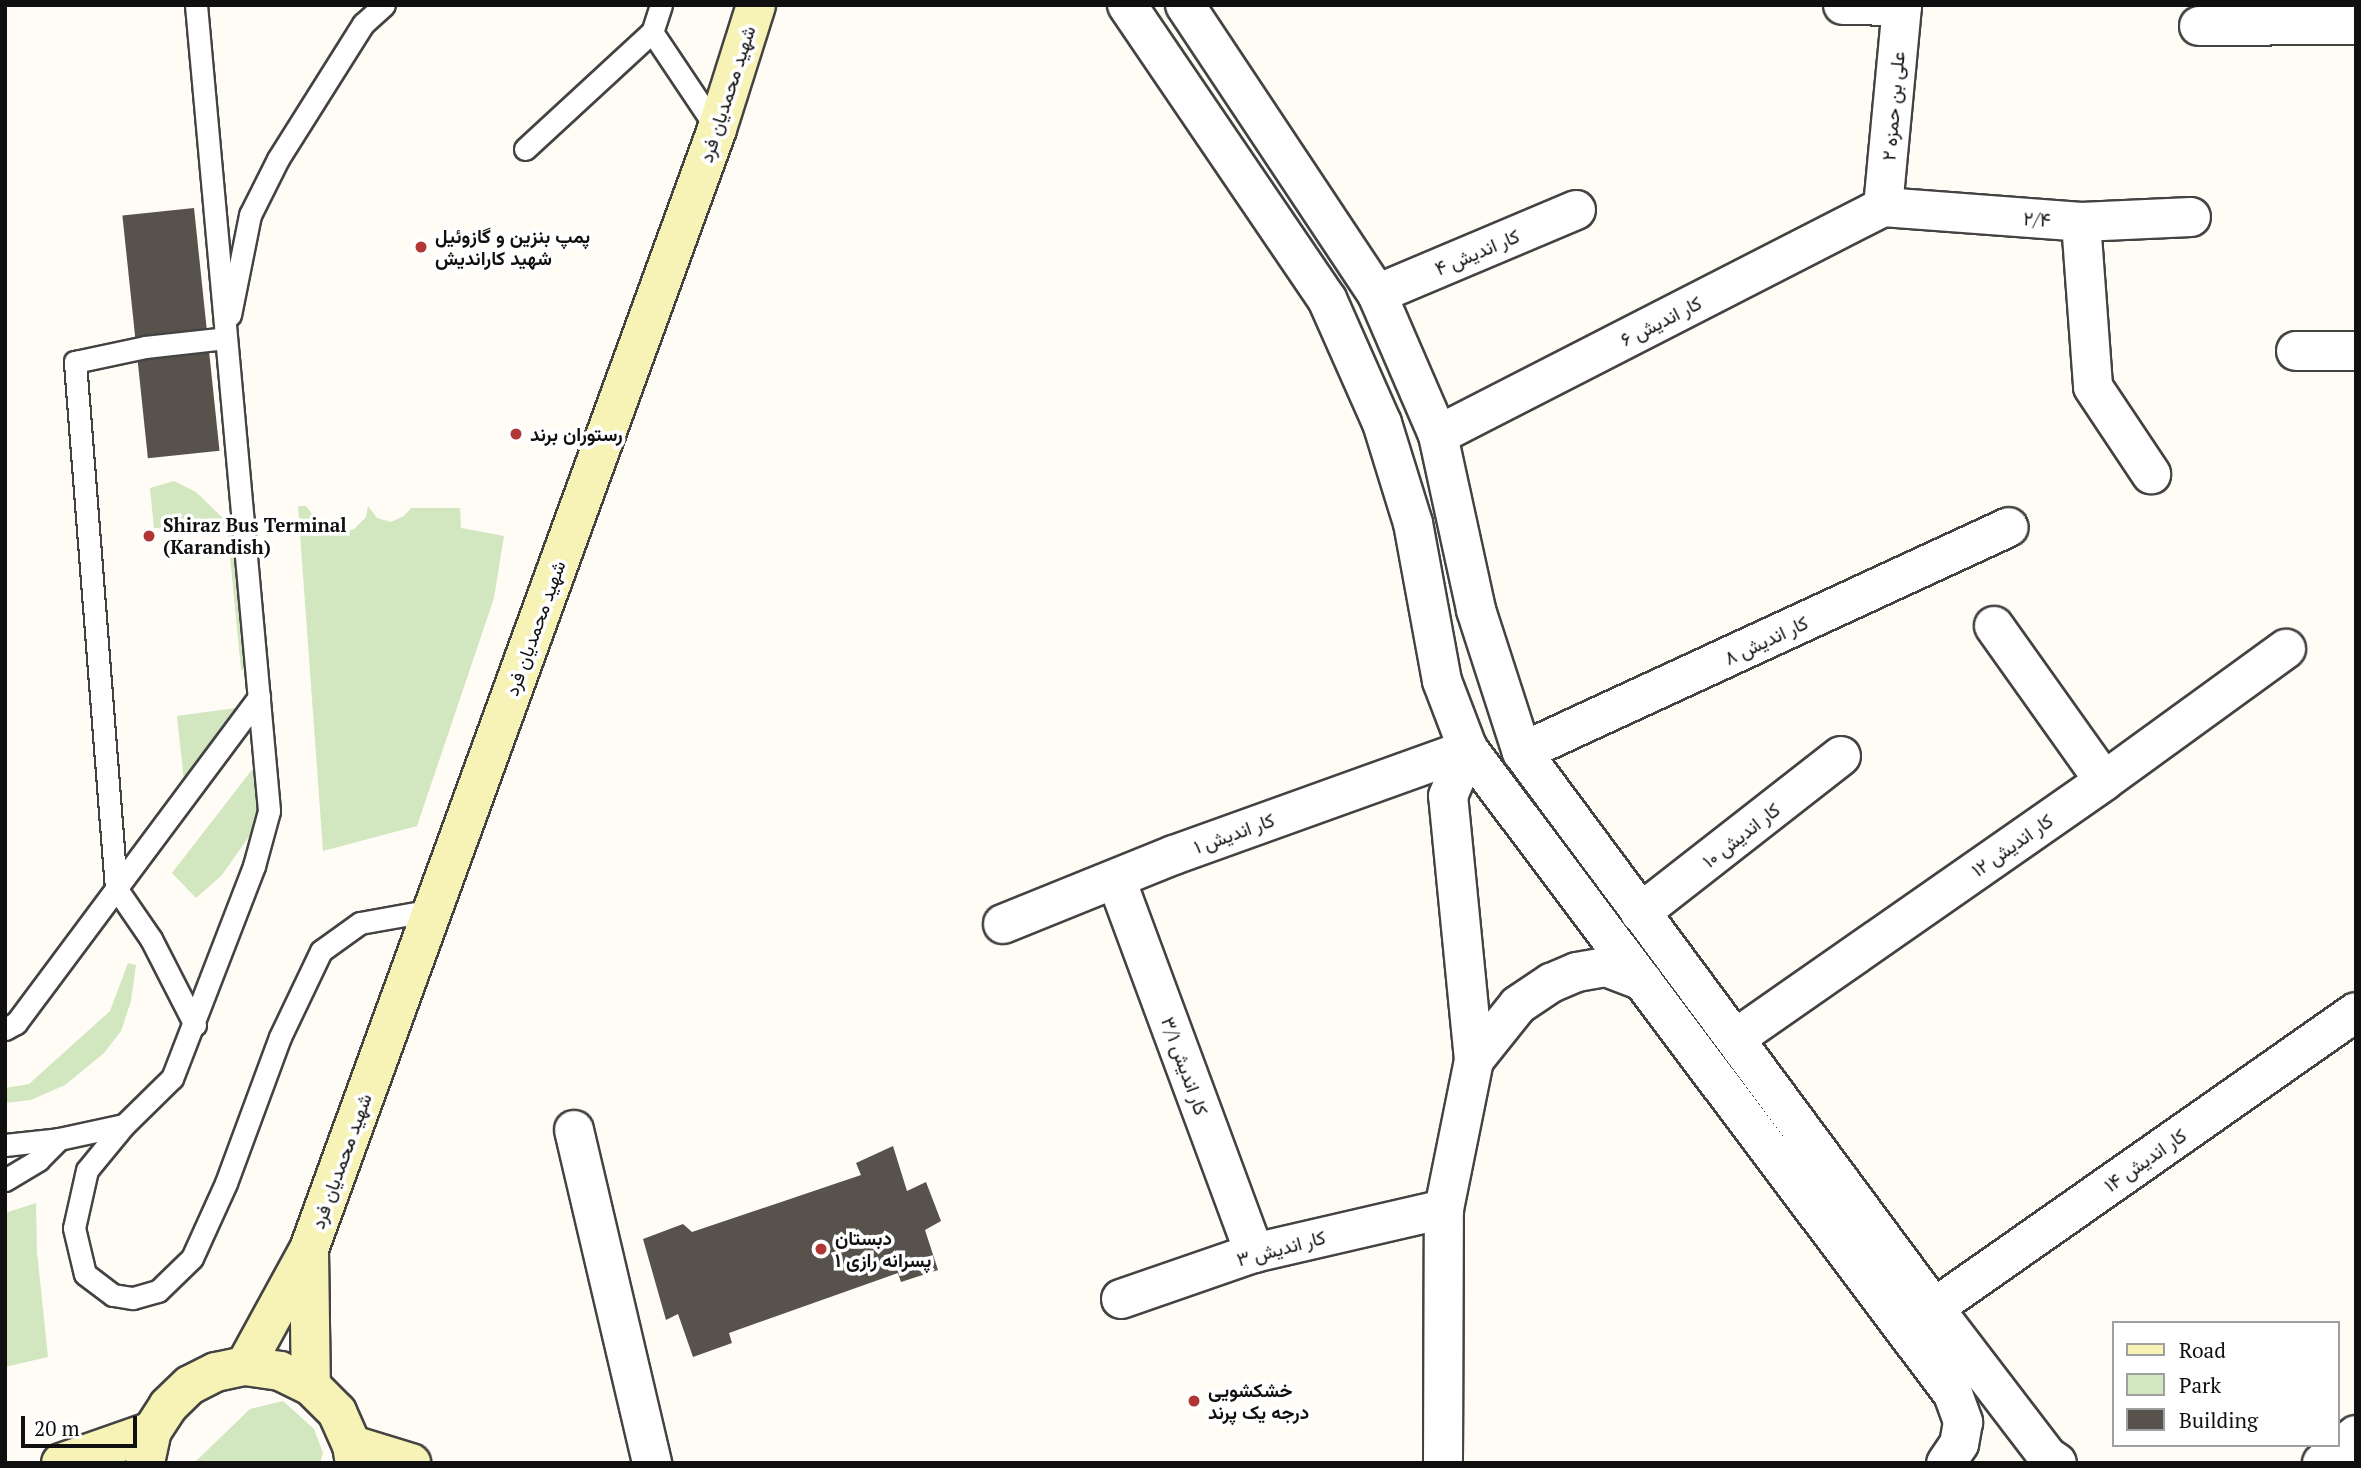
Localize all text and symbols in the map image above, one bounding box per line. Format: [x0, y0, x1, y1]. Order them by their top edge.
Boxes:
street label: شهید محمدیان فرد [694, 23, 760, 165]
street label: ۲ علی بن حمزه [1877, 50, 1909, 162]
street label: ۲/۴ [2023, 207, 2051, 231]
street label: ۴ کار اندیش [1431, 224, 1523, 280]
place label: پمپ بنزین و گازوئیل شهید کاراندیش [435, 225, 590, 269]
marker: پمپ بنزین و گازوئیل شهید کاراندیش [413, 239, 429, 255]
street label: ۶ کار اندیش [1617, 291, 1705, 351]
place label: رستوران برند [530, 423, 623, 445]
marker: رستوران برند [508, 426, 524, 442]
place label: Shiraz Bus Terminal (Karandish) [163, 514, 347, 558]
marker: Shiraz Bus Terminal (Karandish) [141, 528, 157, 544]
street label: شهید محمدیان فرد [500, 557, 570, 699]
street label: ۸ کار اندیش [1721, 611, 1811, 669]
street label: ۱۰ کار اندیش [1698, 798, 1784, 872]
street label: ۱ کار اندیش [1191, 808, 1277, 858]
street label: ۱۲ کار اندیش [1967, 809, 2057, 881]
street label: ۳/۱ کار اندیش [1157, 1014, 1213, 1118]
street label: شهید محمدیان فرد [306, 1090, 376, 1232]
street label: ۱۴ کار اندیش [2100, 1123, 2190, 1197]
street label: ۳ کار اندیش [1234, 1225, 1328, 1271]
place label: دبستان پسرانه رازی ۱ [835, 1227, 931, 1271]
marker: دبستان پسرانه رازی ۱ [813, 1241, 829, 1257]
legend [2112, 1321, 2340, 1447]
text: Road [2179, 1336, 2226, 1364]
text: Park [2179, 1371, 2221, 1399]
place label: خشکشویی درجه یک پرند [1208, 1379, 1309, 1423]
marker: خشکشویی درجه یک پرند [1186, 1393, 1202, 1409]
scale bar [24, 1402, 140, 1446]
text: Building [2179, 1406, 2258, 1434]
text: 20 m [34, 1414, 80, 1442]

